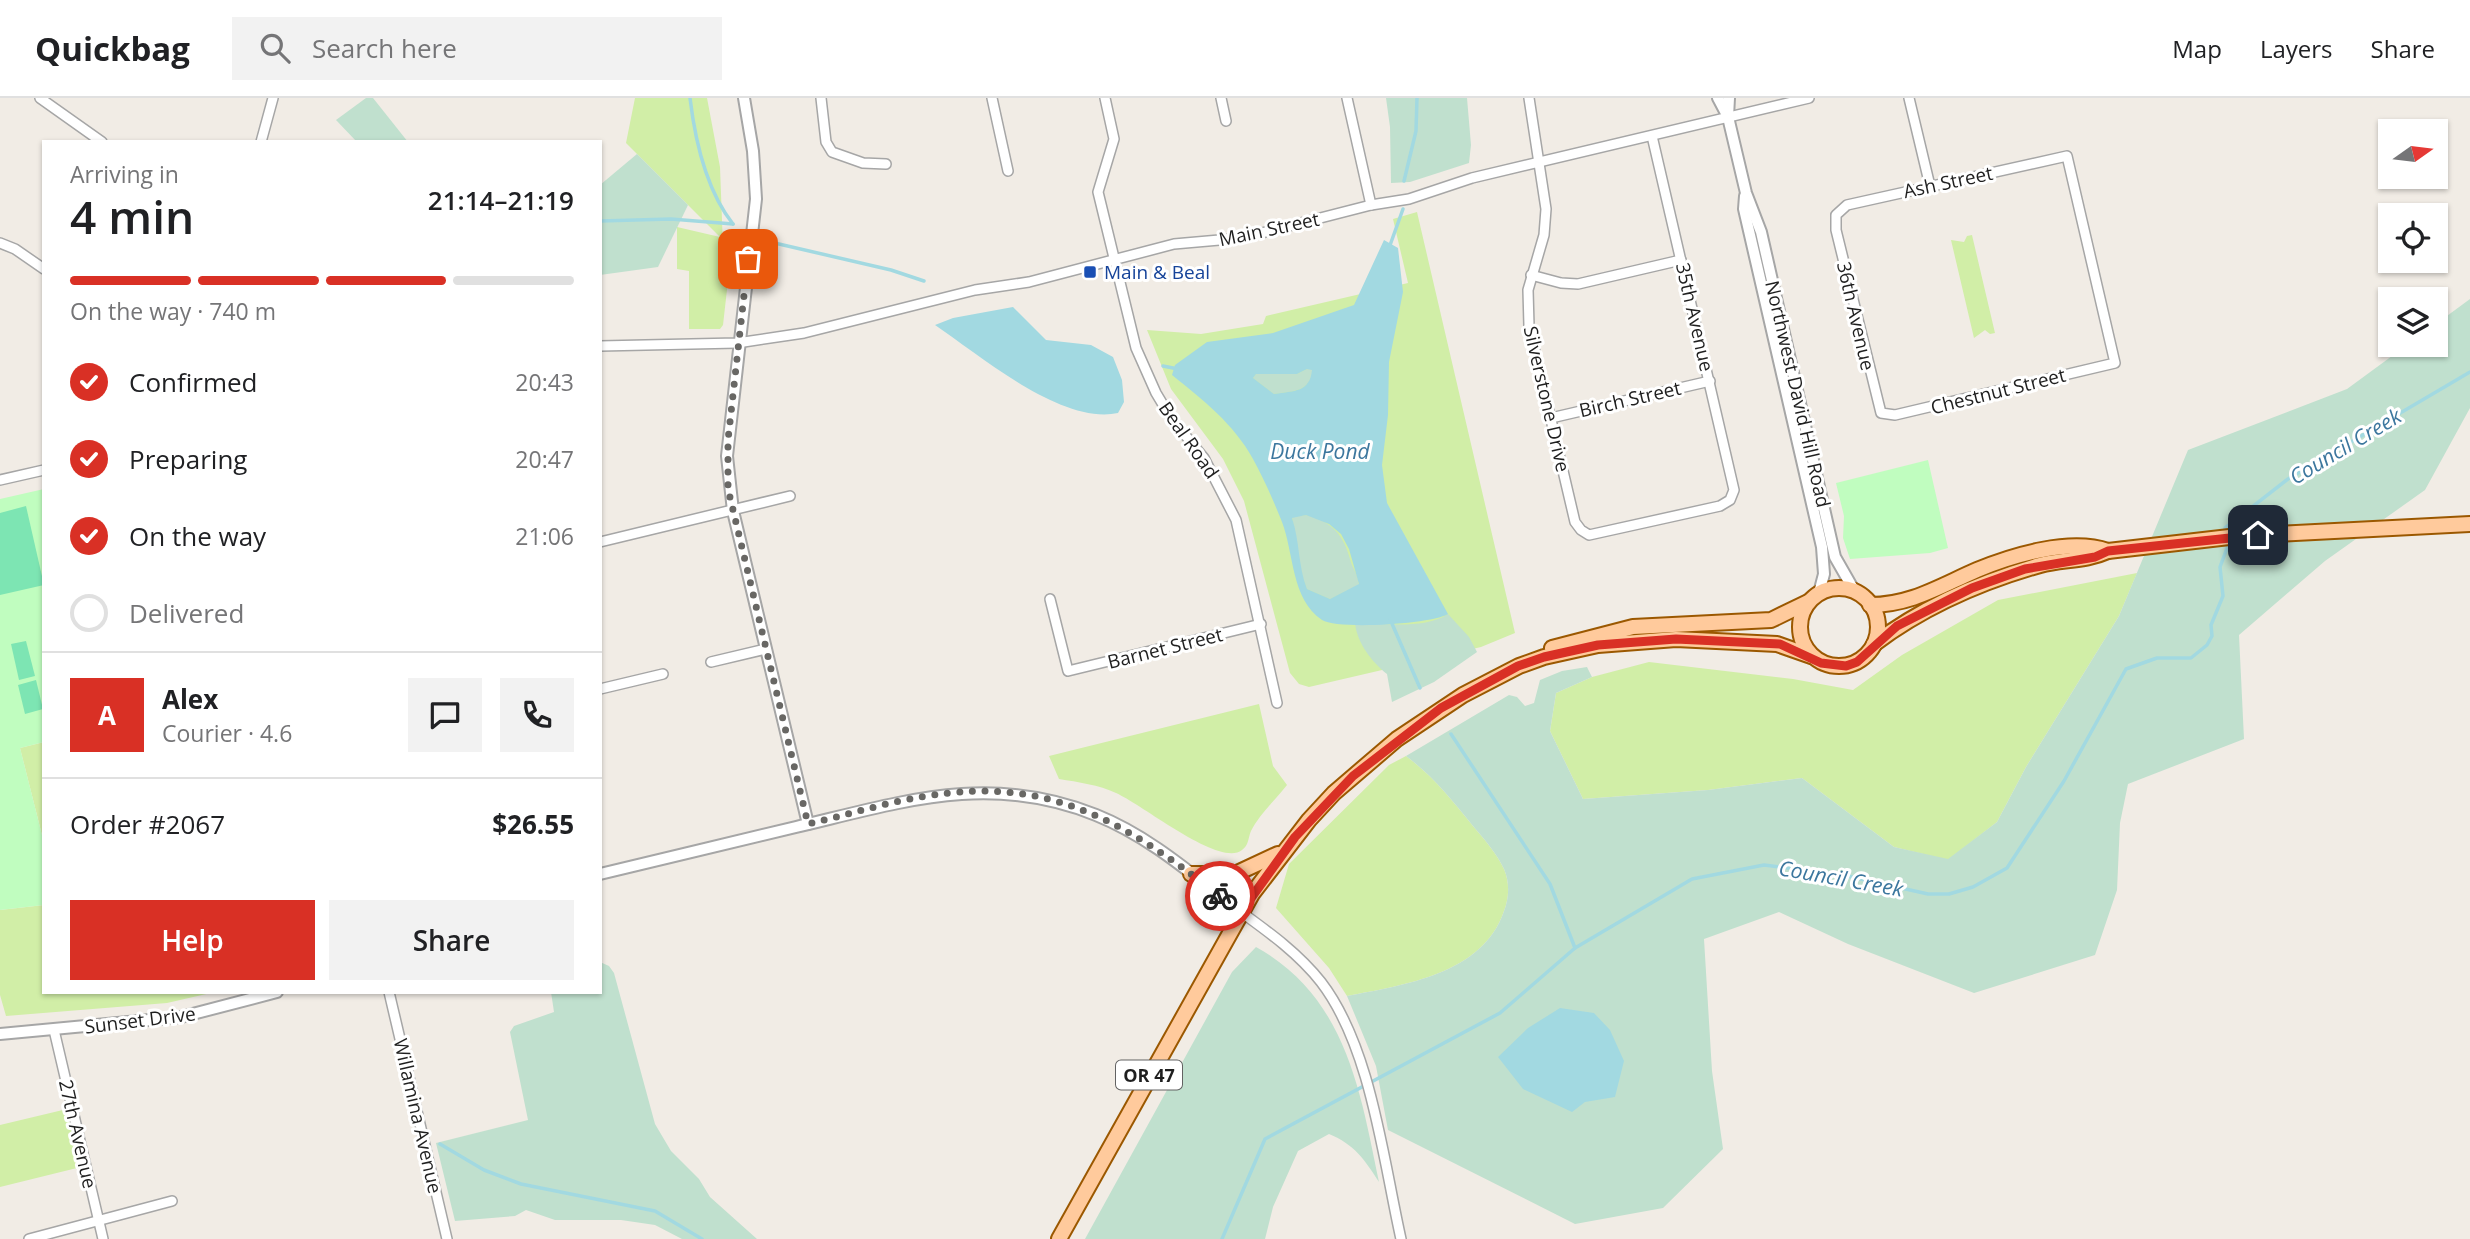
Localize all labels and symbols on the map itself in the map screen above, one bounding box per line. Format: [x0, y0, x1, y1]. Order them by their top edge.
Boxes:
north arrow [2378, 119, 2448, 189]
street label: Ash Street [1901, 160, 1995, 204]
street label: Main Street [1216, 206, 1322, 252]
pin [718, 229, 778, 289]
place label: Main & Beal [1104, 259, 1210, 285]
street label: 36th Avenue [1831, 259, 1881, 373]
street label: 35th Avenue [1670, 260, 1720, 374]
marker: Main & Beal [1082, 264, 1098, 280]
street label: Northwest David Hill Road [1759, 278, 1837, 510]
street label: Silverstone Drive [1518, 324, 1576, 474]
street label: Chestnut Street [1928, 362, 2068, 420]
street label: Birch Street [1577, 375, 1684, 423]
street label: Beal Road [1153, 396, 1225, 484]
water label: Council Creek [2284, 401, 2407, 490]
water label: Duck Pond [1270, 437, 1371, 465]
pin [2228, 505, 2288, 565]
street label: Barnet Street [1105, 621, 1225, 675]
water label: Council Creek [1777, 853, 1906, 903]
courier [1185, 861, 1255, 931]
street label: Sunset Drive [83, 1000, 197, 1040]
street label: Willamina Avenue [388, 1036, 448, 1196]
road number: OR 47 [1116, 1060, 1182, 1090]
street label: 27th Avenue [53, 1077, 103, 1191]

